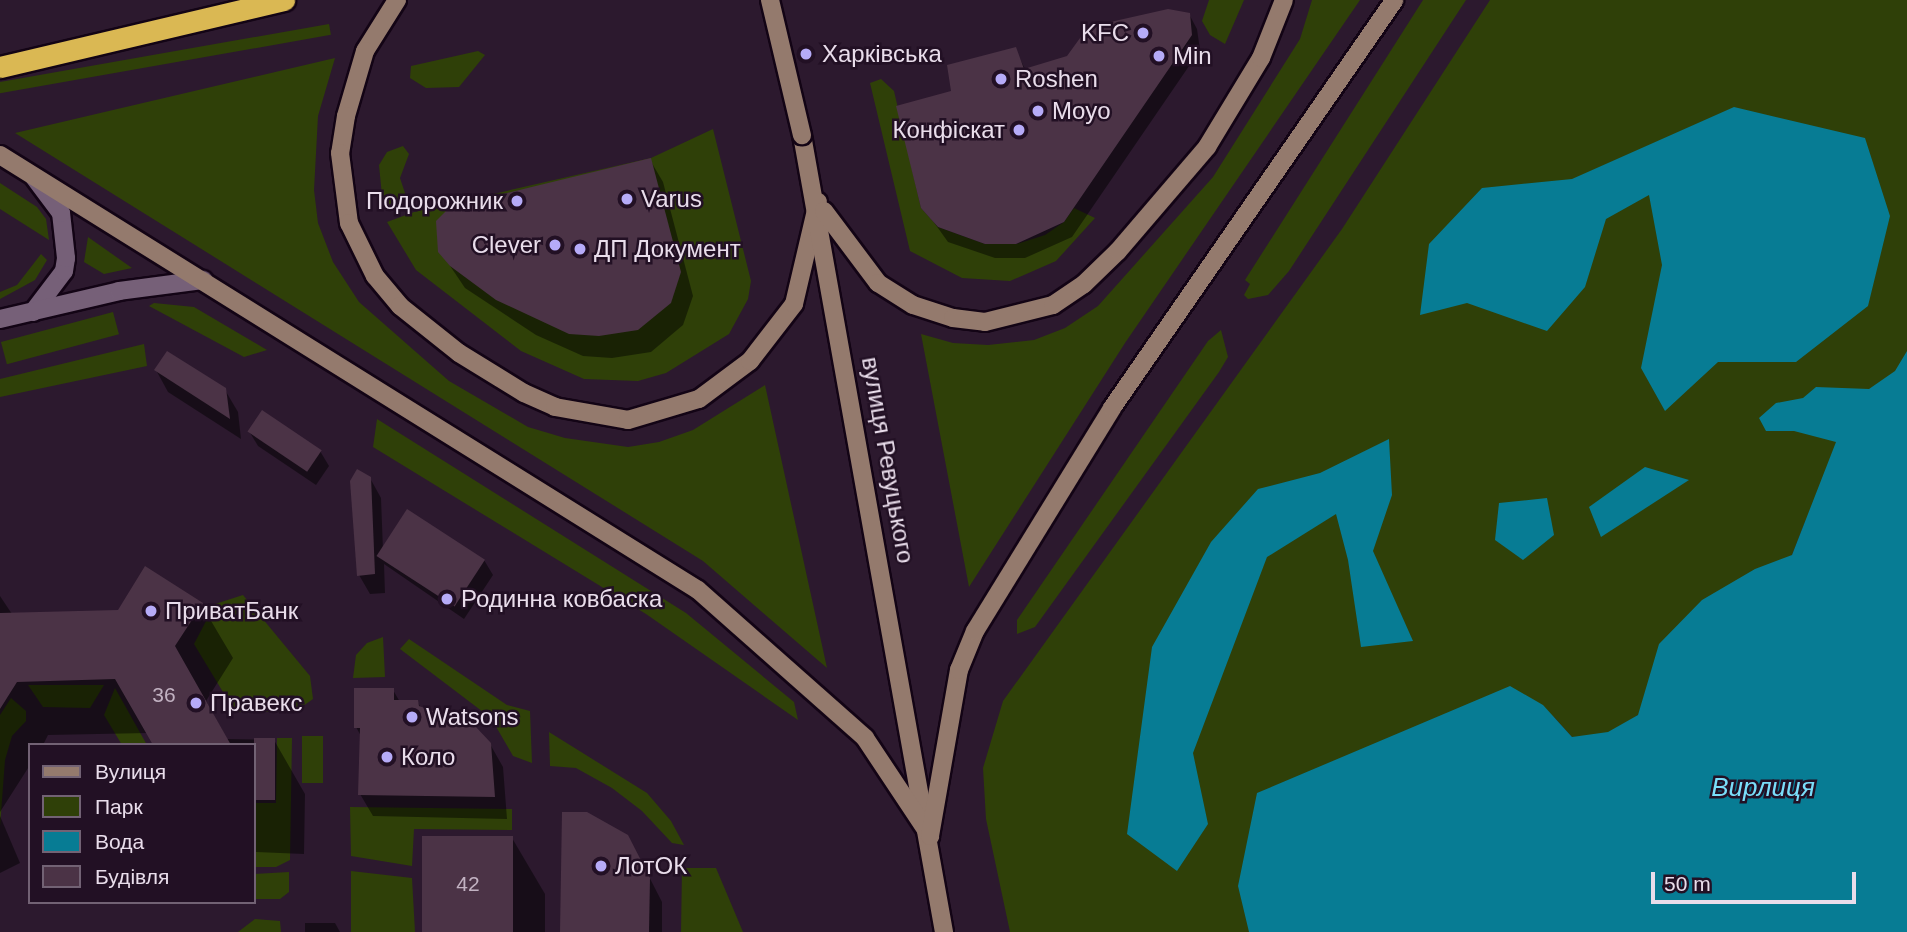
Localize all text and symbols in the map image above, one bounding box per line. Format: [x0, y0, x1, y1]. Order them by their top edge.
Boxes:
place label: KFC [1081, 19, 1129, 47]
marker: KFC [1135, 25, 1151, 41]
place label: Харківська [822, 40, 942, 68]
place label: Min [1173, 42, 1212, 70]
marker: Харківська [796, 44, 816, 64]
marker: Min [1151, 48, 1167, 64]
place label: Roshen [1015, 65, 1098, 93]
marker: Roshen [993, 71, 1009, 87]
place label: Moyo [1052, 97, 1111, 125]
marker: Moyo [1030, 103, 1046, 119]
place label: Конфіскат [893, 116, 1005, 144]
marker: Конфіскат [1011, 122, 1027, 138]
place label: Varus [641, 185, 702, 213]
place label: Подорожник [366, 187, 503, 215]
marker: Varus [619, 191, 635, 207]
marker: Подорожник [509, 193, 525, 209]
place label: Clever [472, 231, 541, 259]
place label: ДП Документ [594, 235, 741, 263]
marker: Clever [547, 237, 563, 253]
marker: ДП Документ [572, 241, 588, 257]
street label: вулиця Ревуцького [856, 355, 920, 565]
place label: Родинна ковбаска [461, 585, 662, 613]
marker: Родинна ковбаска [439, 591, 455, 607]
place label: ПриватБанк [165, 597, 298, 625]
marker: ПриватБанк [143, 603, 159, 619]
house number: 36 [152, 682, 176, 708]
place label: Правекс [210, 689, 303, 717]
marker: Правекс [188, 695, 204, 711]
place label: Watsons [426, 703, 518, 731]
marker: Watsons [404, 709, 420, 725]
legend [28, 743, 256, 904]
place label: Коло [401, 743, 455, 771]
marker: Коло [379, 749, 395, 765]
text: Вулиця [95, 760, 166, 783]
water label: Вирлиця [1711, 772, 1815, 804]
text: Парк [95, 795, 143, 818]
text: Вода [95, 830, 144, 853]
place label: ЛотОК [615, 852, 687, 880]
marker: ЛотОК [593, 858, 609, 874]
scale bar [1655, 858, 1860, 902]
text: Будівля [95, 865, 169, 888]
house number: 42 [456, 871, 480, 897]
text: 50 m [1664, 872, 1711, 895]

